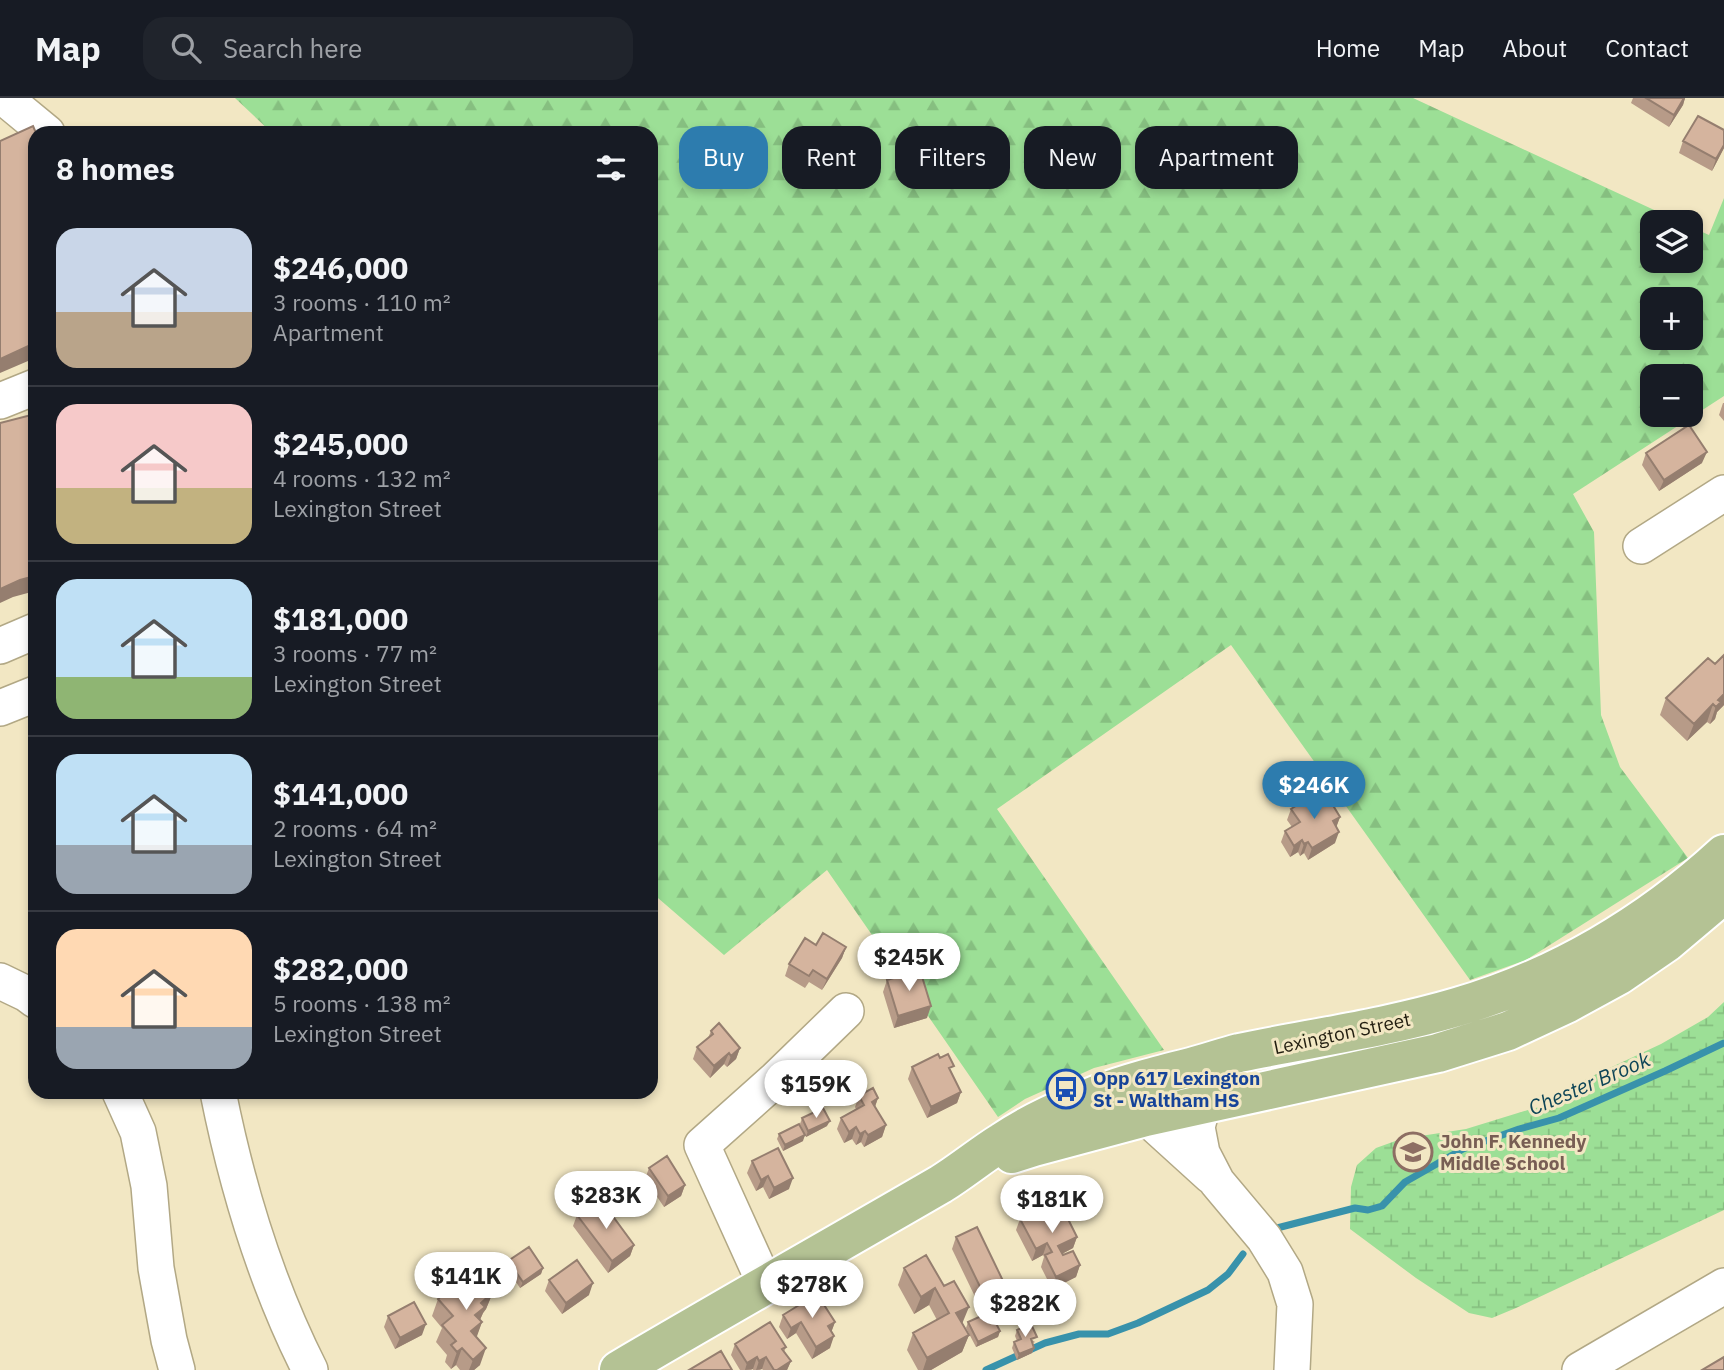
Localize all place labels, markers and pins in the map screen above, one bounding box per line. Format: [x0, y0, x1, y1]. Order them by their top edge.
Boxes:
pin: $246K [1265, 762, 1363, 821]
pin: $245K [860, 934, 958, 993]
pin: $159K [767, 1060, 865, 1120]
place label: Opp 617 Lexington St - Waltham HS [1093, 1066, 1260, 1112]
bus stop icon: Opp 617 Lexington St - Waltham HS [1045, 1068, 1087, 1110]
place label: John F. Kennedy Middle School [1440, 1129, 1587, 1175]
school or university icon: John F. Kennedy Middle School [1392, 1131, 1434, 1173]
pin: $283K [557, 1172, 655, 1231]
pin: $181K [1003, 1176, 1101, 1235]
pin: $141K [417, 1252, 515, 1312]
pin: $278K [763, 1260, 861, 1320]
pin: $282K [976, 1280, 1074, 1339]

